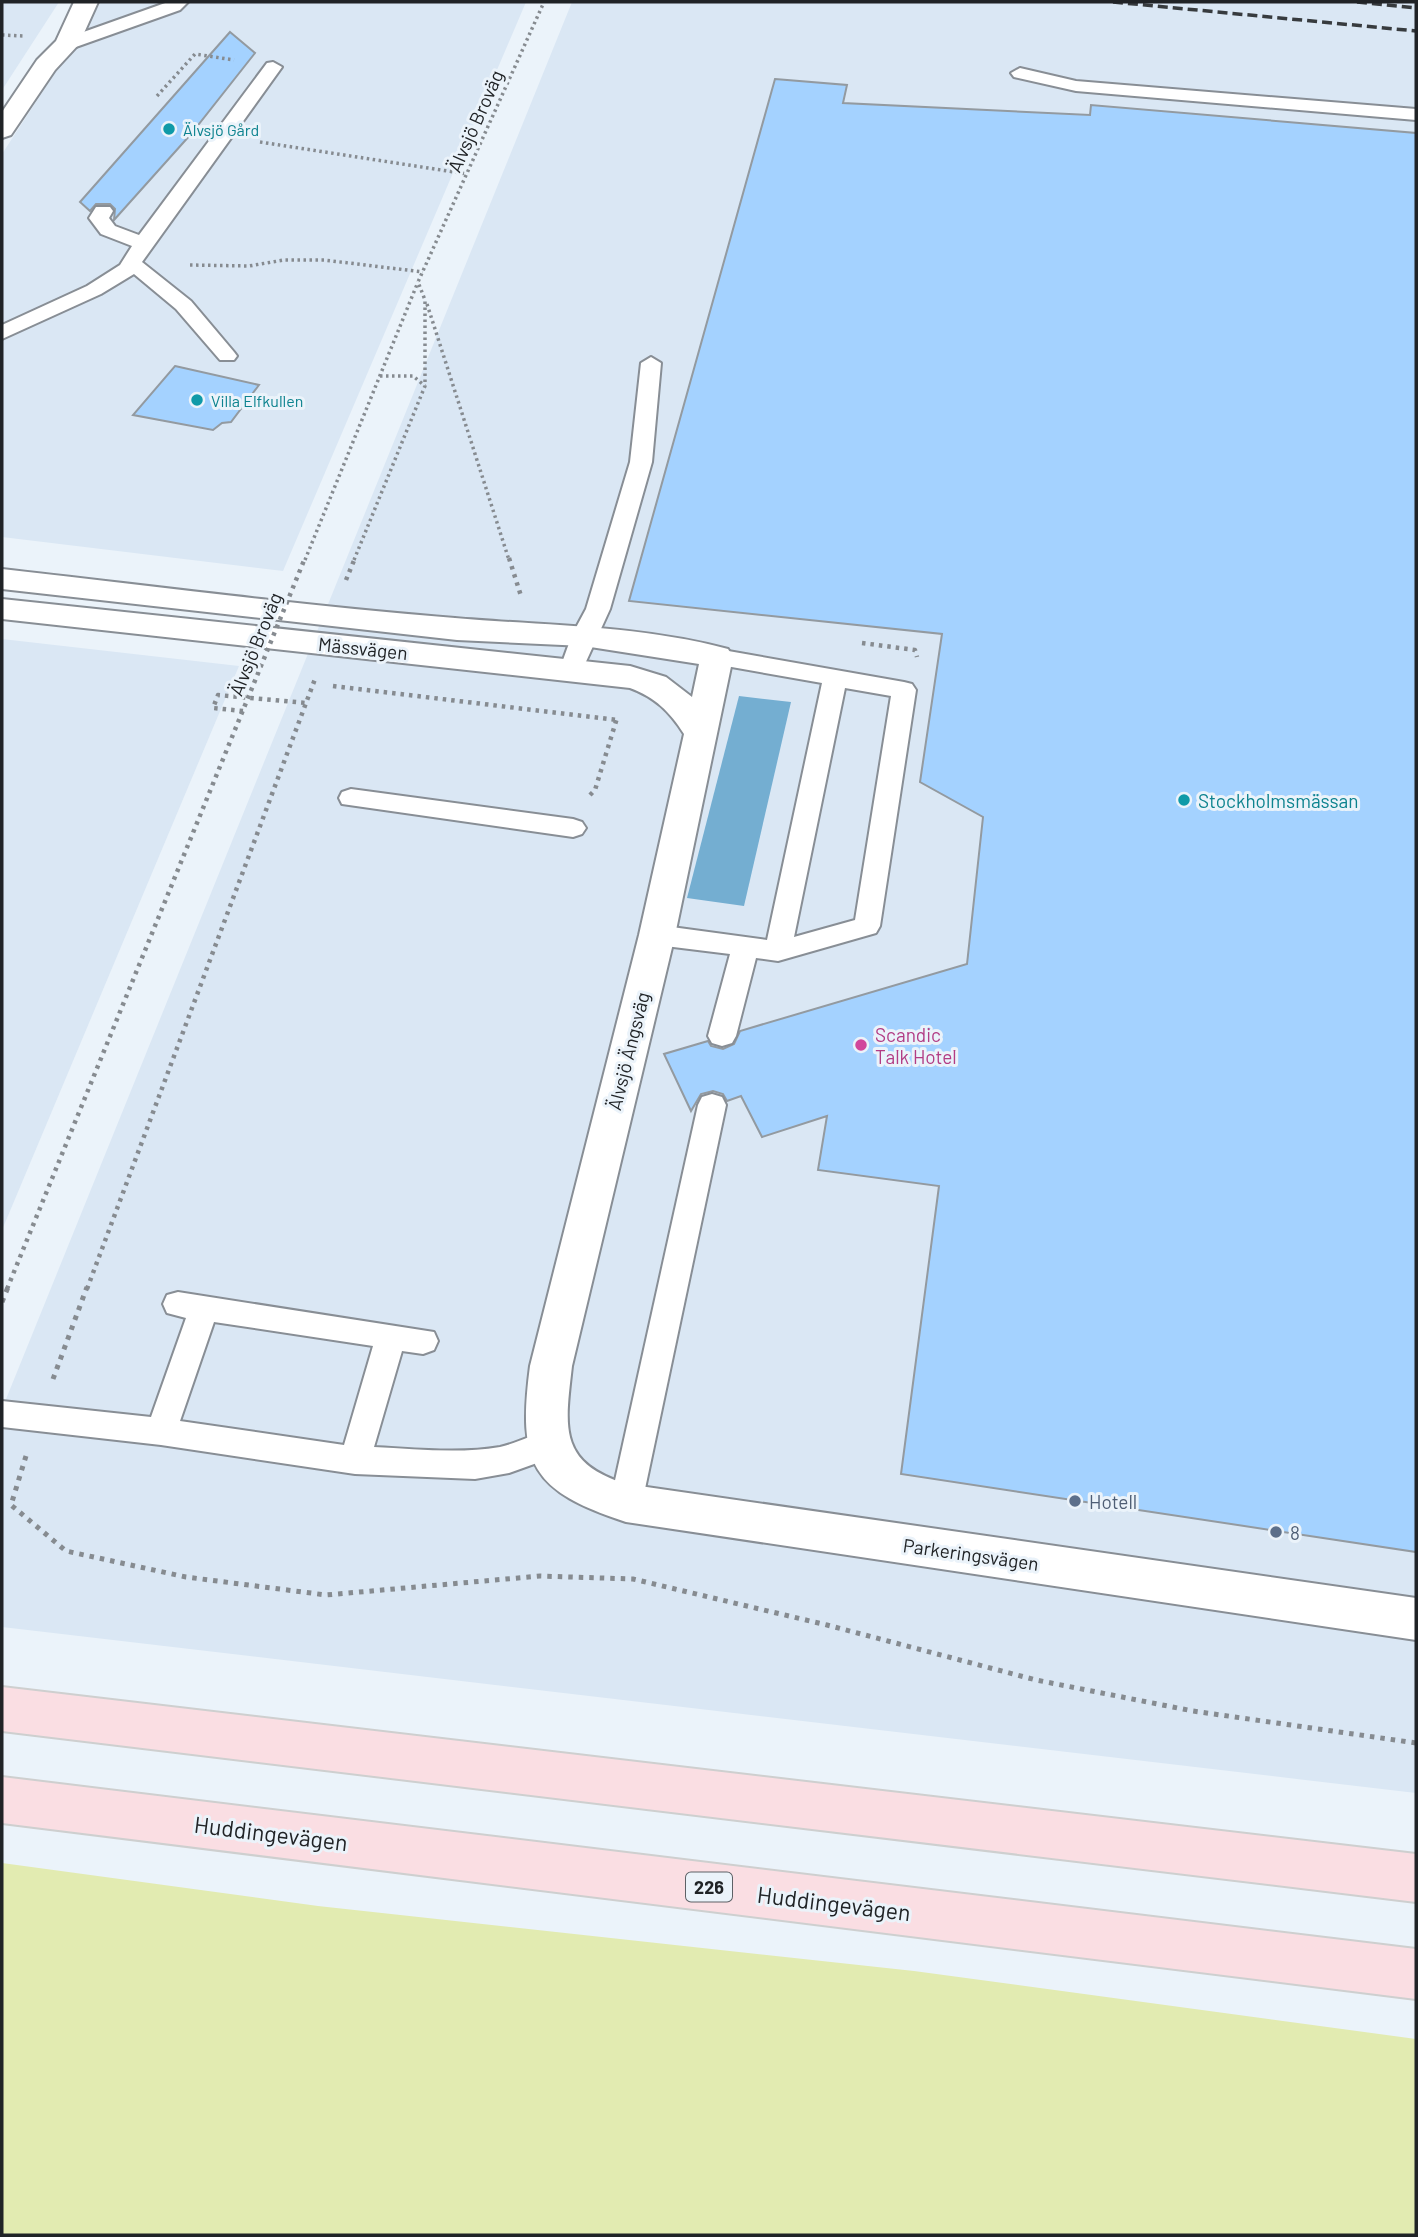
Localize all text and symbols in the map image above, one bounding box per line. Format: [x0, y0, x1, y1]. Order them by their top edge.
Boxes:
street label: Älvsjö Broväg [442, 66, 508, 176]
place label: Älvsjö Gård [183, 120, 259, 139]
marker: Älvsjö Gård [161, 121, 177, 137]
place label: Villa Elfkullen [211, 391, 303, 410]
marker: Villa Elfkullen [189, 392, 205, 408]
street label: Älvsjö Broväg [224, 589, 286, 699]
street label: Mässvägen [317, 632, 409, 664]
place label: Stockholmsmässan [1198, 789, 1359, 812]
marker: Stockholmsmässan [1176, 792, 1192, 808]
street label: Älvsjö Ängsväg [602, 989, 654, 1113]
place label: Scandic Talk Hotel [875, 1023, 957, 1068]
marker: Scandic Talk Hotel [853, 1037, 869, 1053]
place label: Hotell [1089, 1490, 1137, 1513]
marker: Hotell [1067, 1493, 1083, 1509]
place label: 8 [1290, 1521, 1300, 1544]
marker: 8 [1268, 1524, 1284, 1540]
street label: Parkeringsvägen [902, 1533, 1040, 1575]
street label: Huddingevägen [193, 1810, 349, 1856]
road number: 226 [686, 1872, 732, 1901]
street label: Huddingevägen [756, 1880, 912, 1926]

